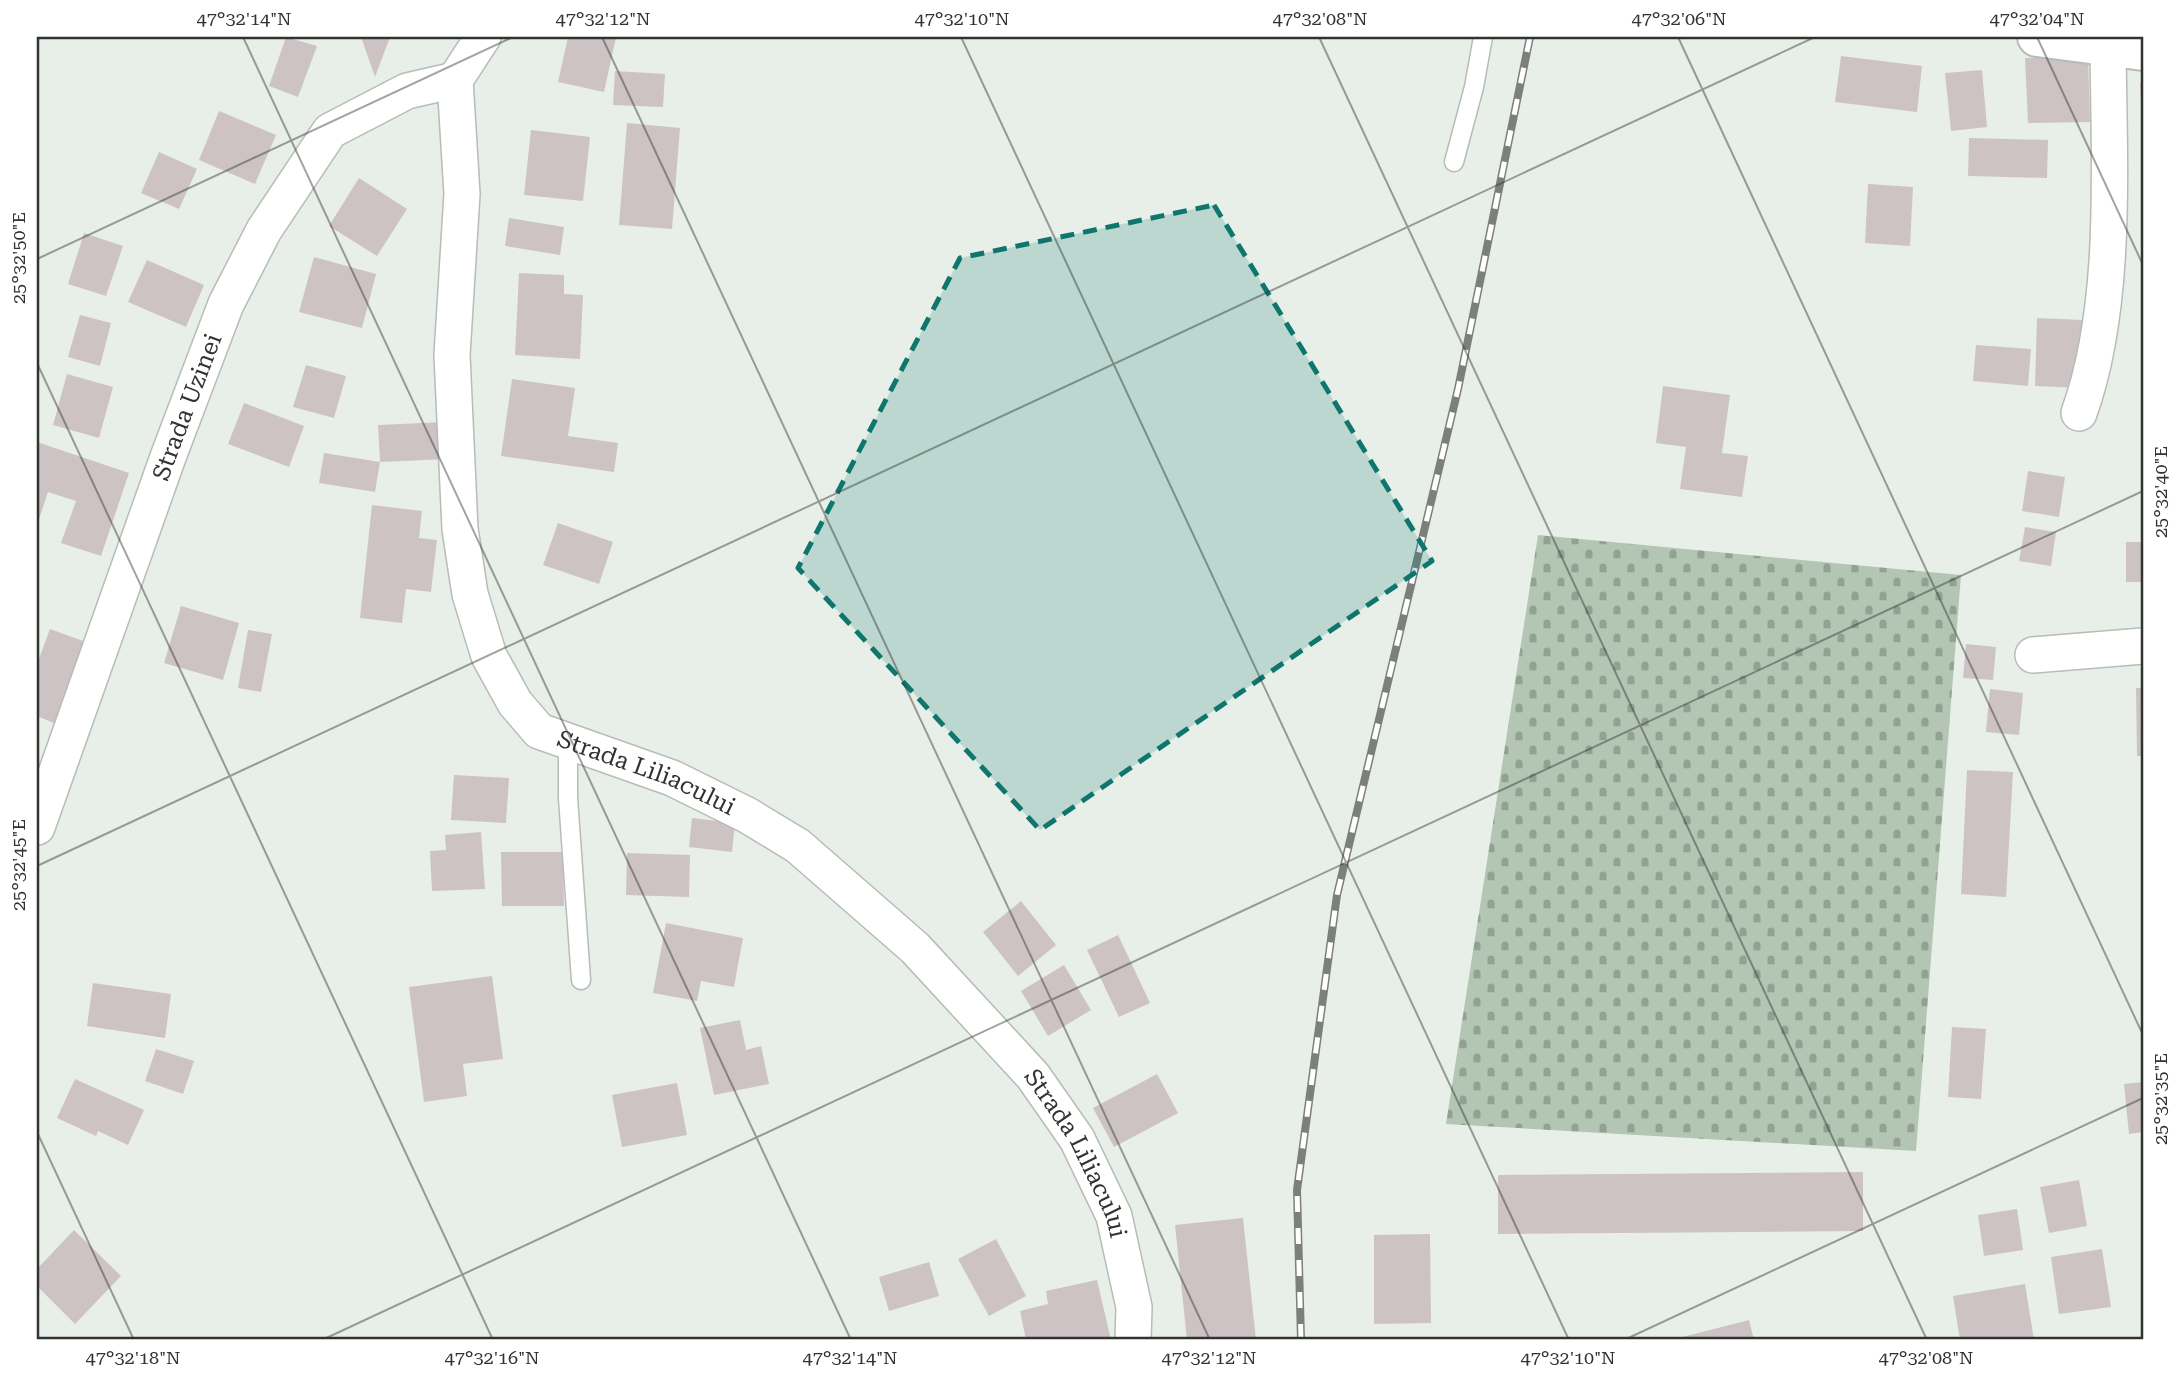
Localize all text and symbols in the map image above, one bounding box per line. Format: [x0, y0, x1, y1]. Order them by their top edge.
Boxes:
text: 47°32'14"N [197, 8, 291, 29]
text: 47°32'12"N [556, 8, 650, 29]
text: 47°32'10"N [915, 8, 1009, 29]
text: 47°32'08"N [1273, 8, 1367, 29]
text: 47°32'06"N [1632, 8, 1726, 29]
text: 47°32'04"N [1990, 8, 2084, 29]
text: 25°32'50"E [8, 212, 29, 304]
street label: Strada Uzinei [147, 329, 228, 484]
text: 25°32'40"E [2150, 446, 2171, 538]
street label: Strada Liliacului [553, 725, 740, 821]
text: 25°32'45"E [8, 819, 29, 911]
text: 25°32'35"E [2150, 1053, 2171, 1145]
street label: Strada Liliacului [1018, 1064, 1132, 1241]
text: 47°32'18"N [86, 1347, 180, 1368]
text: 47°32'16"N [445, 1347, 539, 1368]
text: 47°32'14"N [803, 1347, 897, 1368]
text: 47°32'12"N [1162, 1347, 1256, 1368]
text: 47°32'10"N [1521, 1347, 1615, 1368]
text: 47°32'08"N [1879, 1347, 1973, 1368]

